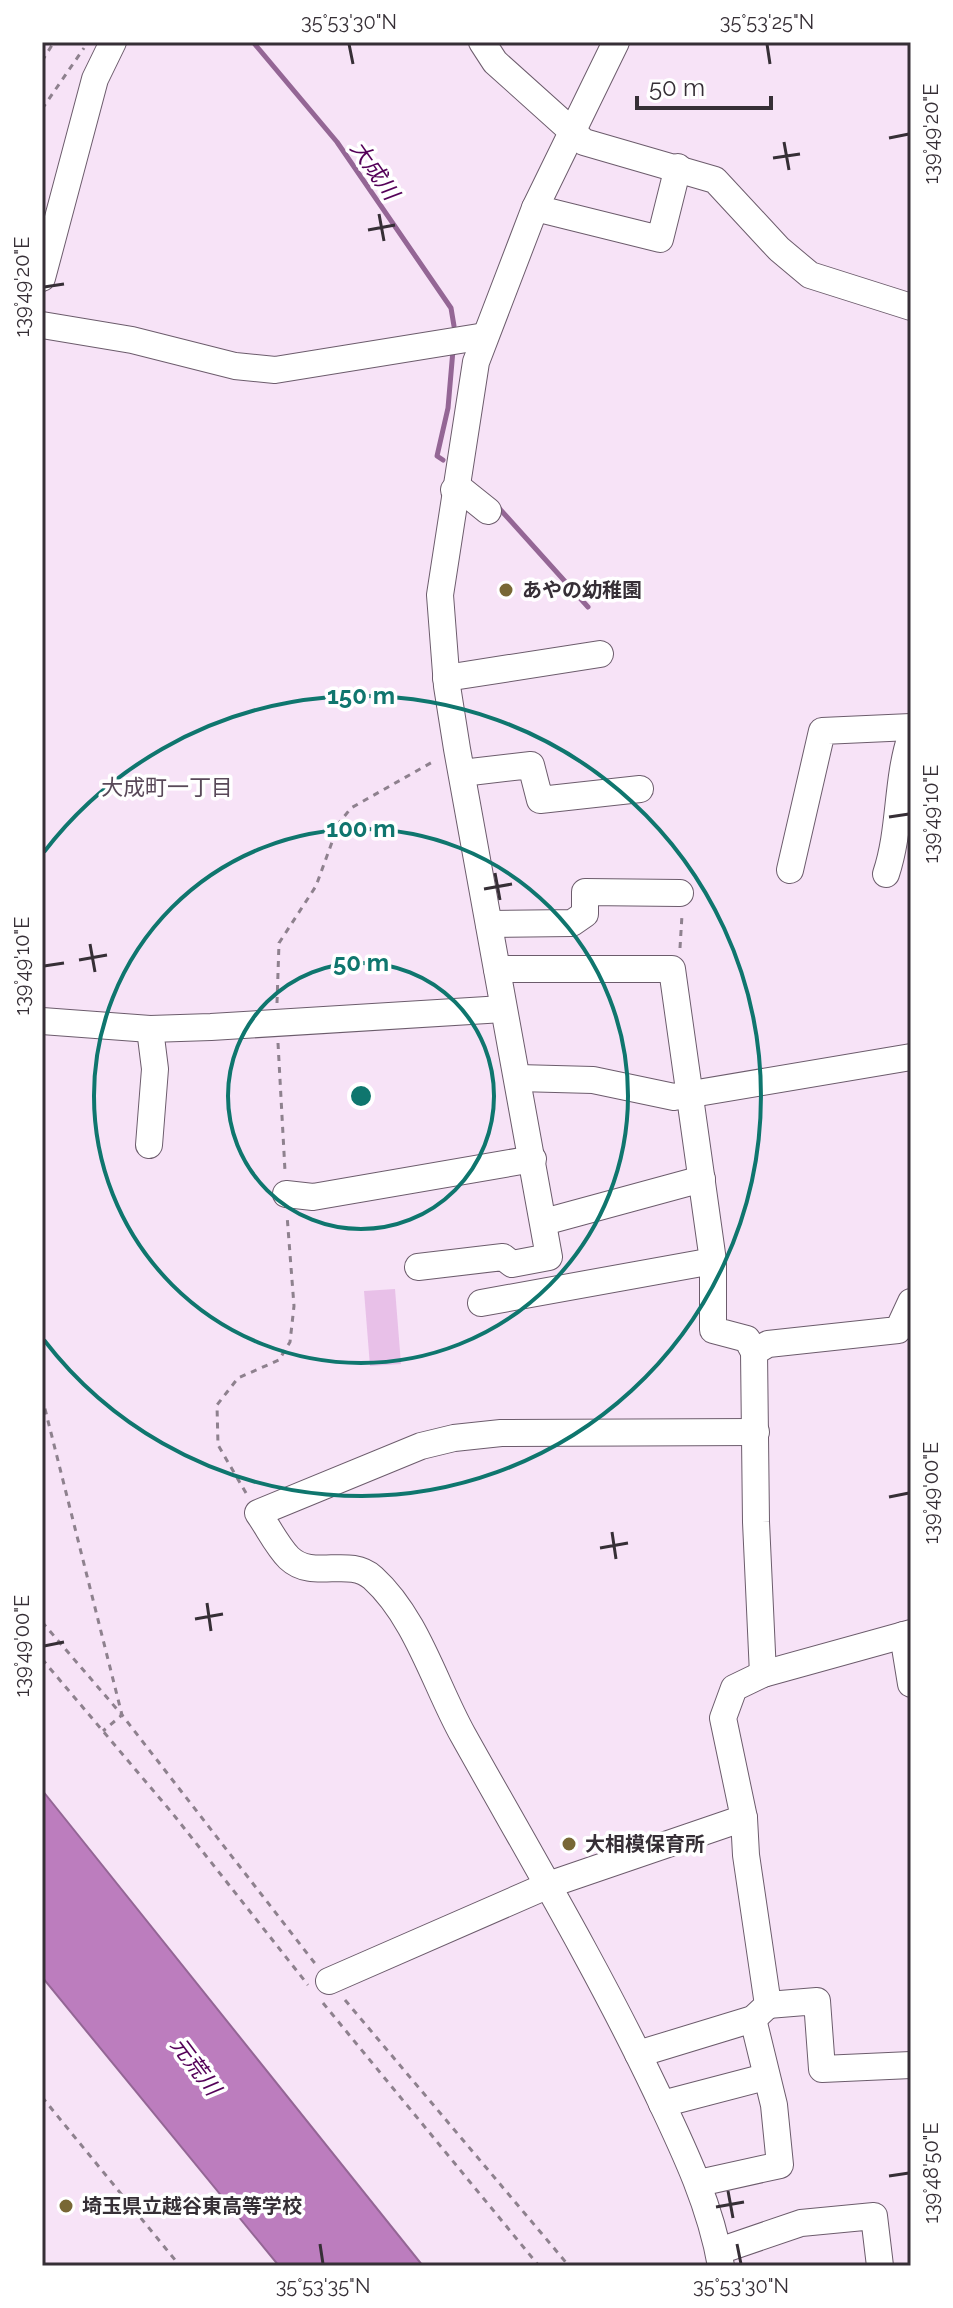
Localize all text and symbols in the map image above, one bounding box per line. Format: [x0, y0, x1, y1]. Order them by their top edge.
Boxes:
text: 35°53'30"N [301, 10, 397, 34]
text: 35°53'25"N [720, 10, 814, 34]
scale bar [637, 60, 771, 110]
text: 50 m [649, 73, 705, 102]
text: 139°49'20"E [919, 84, 943, 184]
water label: 大成川 [345, 136, 406, 206]
text: 139°49'20"E [10, 237, 34, 337]
place label: あやの幼稚園 [522, 578, 642, 602]
marker: あやの幼稚園 [497, 581, 515, 599]
text: 150 m [327, 681, 395, 710]
text: 139°49'10"E [919, 765, 943, 863]
district label: 大成町一丁目 [101, 774, 233, 800]
text: 100 m [326, 814, 396, 843]
text: 139°49'10"E [10, 917, 34, 1015]
text: 50 m [333, 948, 389, 977]
centre of rings [347, 1082, 375, 1110]
text: 139°49'00"E [919, 1442, 943, 1544]
text: 139°49'00"E [10, 1595, 34, 1697]
place label: 大相模保育所 [585, 1832, 705, 1856]
marker: 大相模保育所 [560, 1835, 578, 1853]
water label: 元荒川 [166, 2032, 227, 2102]
text: 139°48'50"E [919, 2122, 943, 2224]
place label: 埼玉県立越谷東高等学校 [82, 2194, 302, 2218]
marker: 埼玉県立越谷東高等学校 [57, 2197, 75, 2215]
text: 35°53'35"N [276, 2274, 370, 2298]
text: 35°53'30"N [693, 2274, 789, 2298]

